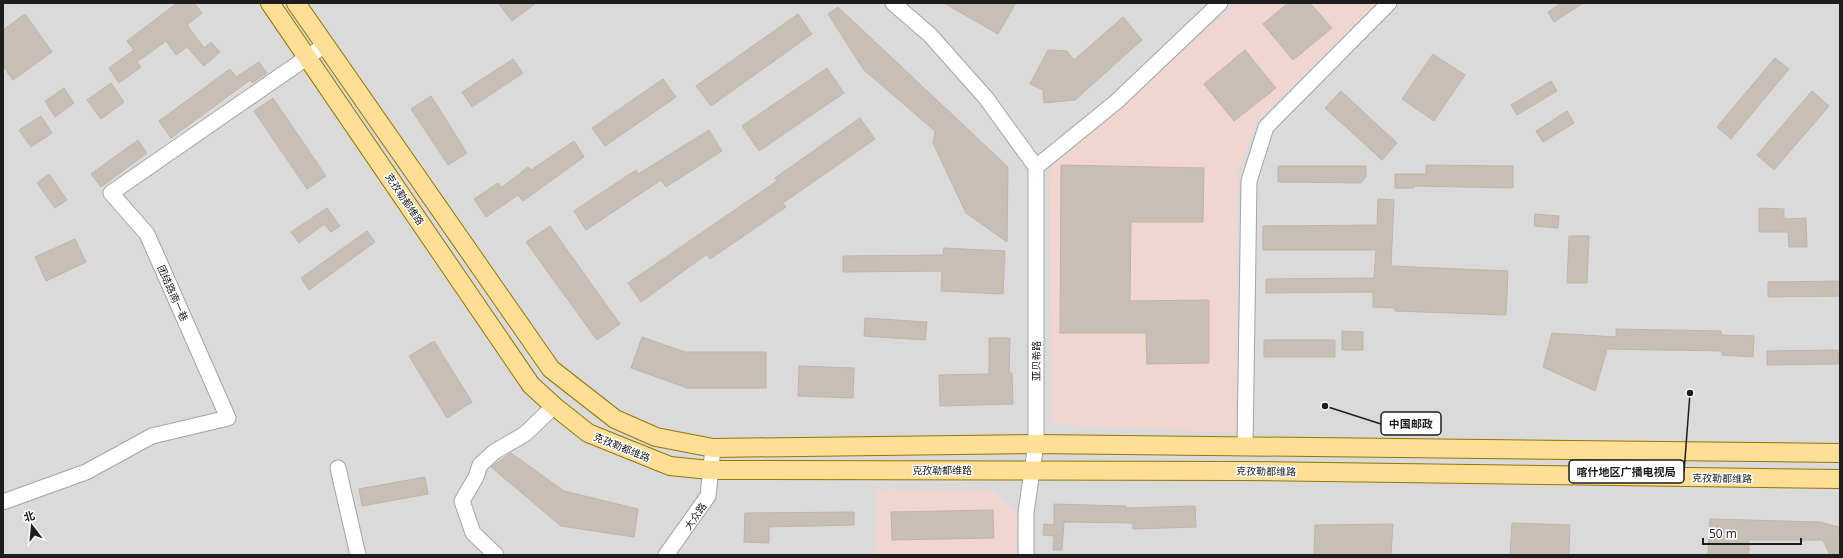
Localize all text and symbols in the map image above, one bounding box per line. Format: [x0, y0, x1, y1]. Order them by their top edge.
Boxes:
street label: 克孜勒都维路 [382, 170, 428, 228]
street label: 团结路南一巷 [154, 263, 192, 323]
street label: 亚贝希路 [1029, 341, 1043, 381]
callout: 中国邮政 [1381, 412, 1441, 435]
text: 中国邮政 [1389, 416, 1433, 431]
street label: 克孜勒都维路 [592, 429, 652, 465]
callout: 喀什地区广播电视局 [1569, 460, 1684, 483]
street label: 克孜勒都维路 [912, 463, 972, 477]
street label: 克孜勒都维路 [1236, 463, 1296, 479]
text: 喀什地区广播电视局 [1577, 464, 1676, 479]
street label: 克孜勒都维路 [1692, 470, 1752, 486]
street label: 大众路 [681, 500, 709, 532]
north arrow [12, 506, 52, 546]
text: 北 [22, 507, 36, 525]
scale bar [1703, 520, 1801, 546]
text: 50 m [1709, 525, 1737, 542]

